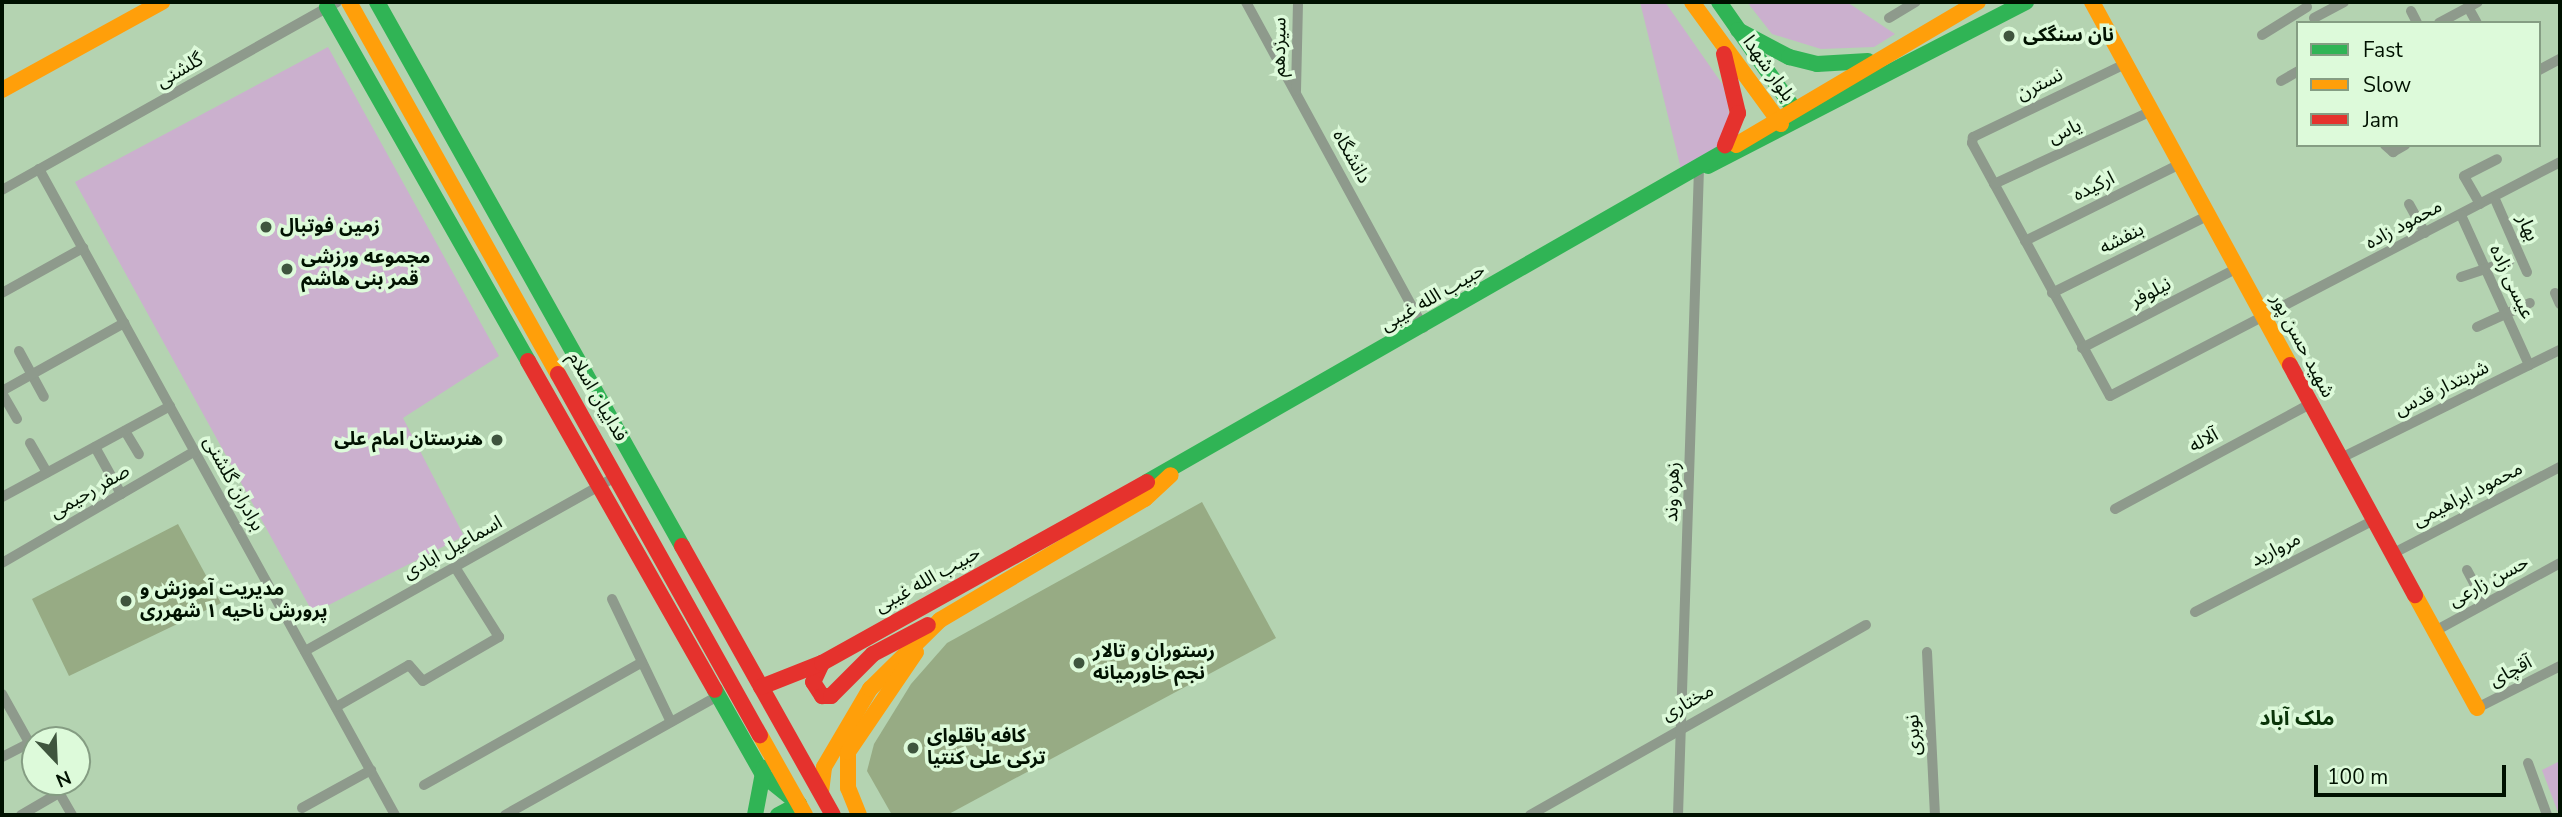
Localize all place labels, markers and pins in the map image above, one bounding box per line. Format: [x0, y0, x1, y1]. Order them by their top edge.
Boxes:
place label: نان سنگکی [2023, 25, 2114, 47]
marker: نان سنگکی [2001, 28, 2017, 44]
place label: زمین فوتبال [280, 216, 380, 238]
marker: زمین فوتبال [258, 219, 274, 235]
place label: مجموعه ورزشی قمر بنی هاشم [301, 247, 430, 291]
marker: مجموعه ورزشی قمر بنی هاشم [279, 261, 295, 277]
place label: هنرستان امام علی [334, 429, 483, 451]
marker: هنرستان امام علی [489, 432, 505, 448]
place label: مدیریت آموزش و پرورش ناحیه ۱ شهرری [140, 579, 327, 623]
marker: مدیریت آموزش و پرورش ناحیه ۱ شهرری [118, 593, 134, 609]
place label: رستوران و تالار نجم خاورمیانه [1093, 641, 1215, 685]
marker: رستوران و تالار نجم خاورمیانه [1071, 655, 1087, 671]
place label: کافه باقلوای ترکی علی کنتیا [927, 726, 1046, 770]
marker: کافه باقلوای ترکی علی کنتیا [905, 740, 921, 756]

